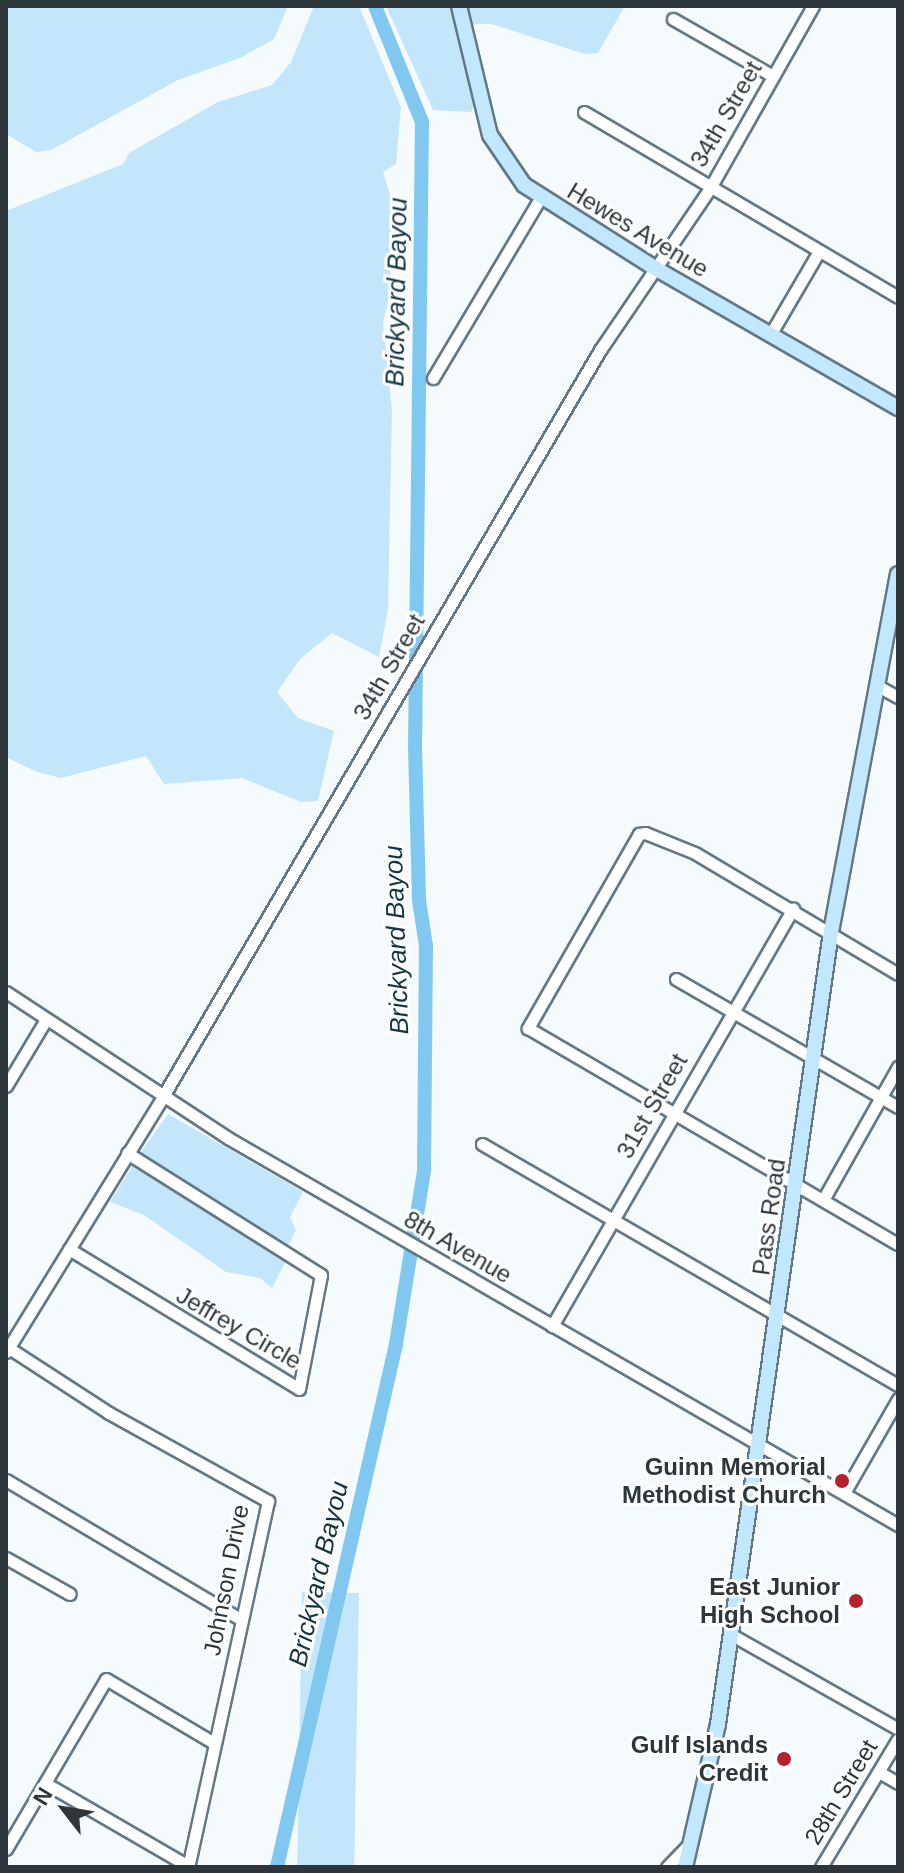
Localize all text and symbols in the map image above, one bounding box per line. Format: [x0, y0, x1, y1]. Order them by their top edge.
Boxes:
street label: 34th Street [684, 56, 768, 172]
street label: Hewes Avenue [562, 176, 714, 284]
water label: Brickyard Bayou [380, 197, 414, 387]
street label: 34th Street [347, 609, 431, 725]
water label: Brickyard Bayou [378, 845, 416, 1035]
street label: 31st Street [611, 1049, 693, 1163]
street label: Pass Road [747, 1157, 791, 1277]
street label: 8th Avenue [398, 1204, 518, 1290]
street label: Jeffrey Circle [171, 1281, 307, 1375]
place label: Guinn Memorial Methodist Church [622, 1453, 826, 1509]
marker: Guinn Memorial Methodist Church [833, 1472, 851, 1490]
water label: Brickyard Bayou [283, 1478, 355, 1670]
street label: Johnson Drive [197, 1502, 255, 1658]
place label: East Junior High School [700, 1573, 840, 1629]
marker: East Junior High School [847, 1592, 865, 1610]
place label: Gulf Islands Credit [631, 1731, 768, 1787]
street label: 28th Street [798, 1734, 884, 1850]
marker: Gulf Islands Credit [775, 1750, 793, 1768]
north arrow [24, 1769, 104, 1849]
text: N [28, 1783, 58, 1810]

